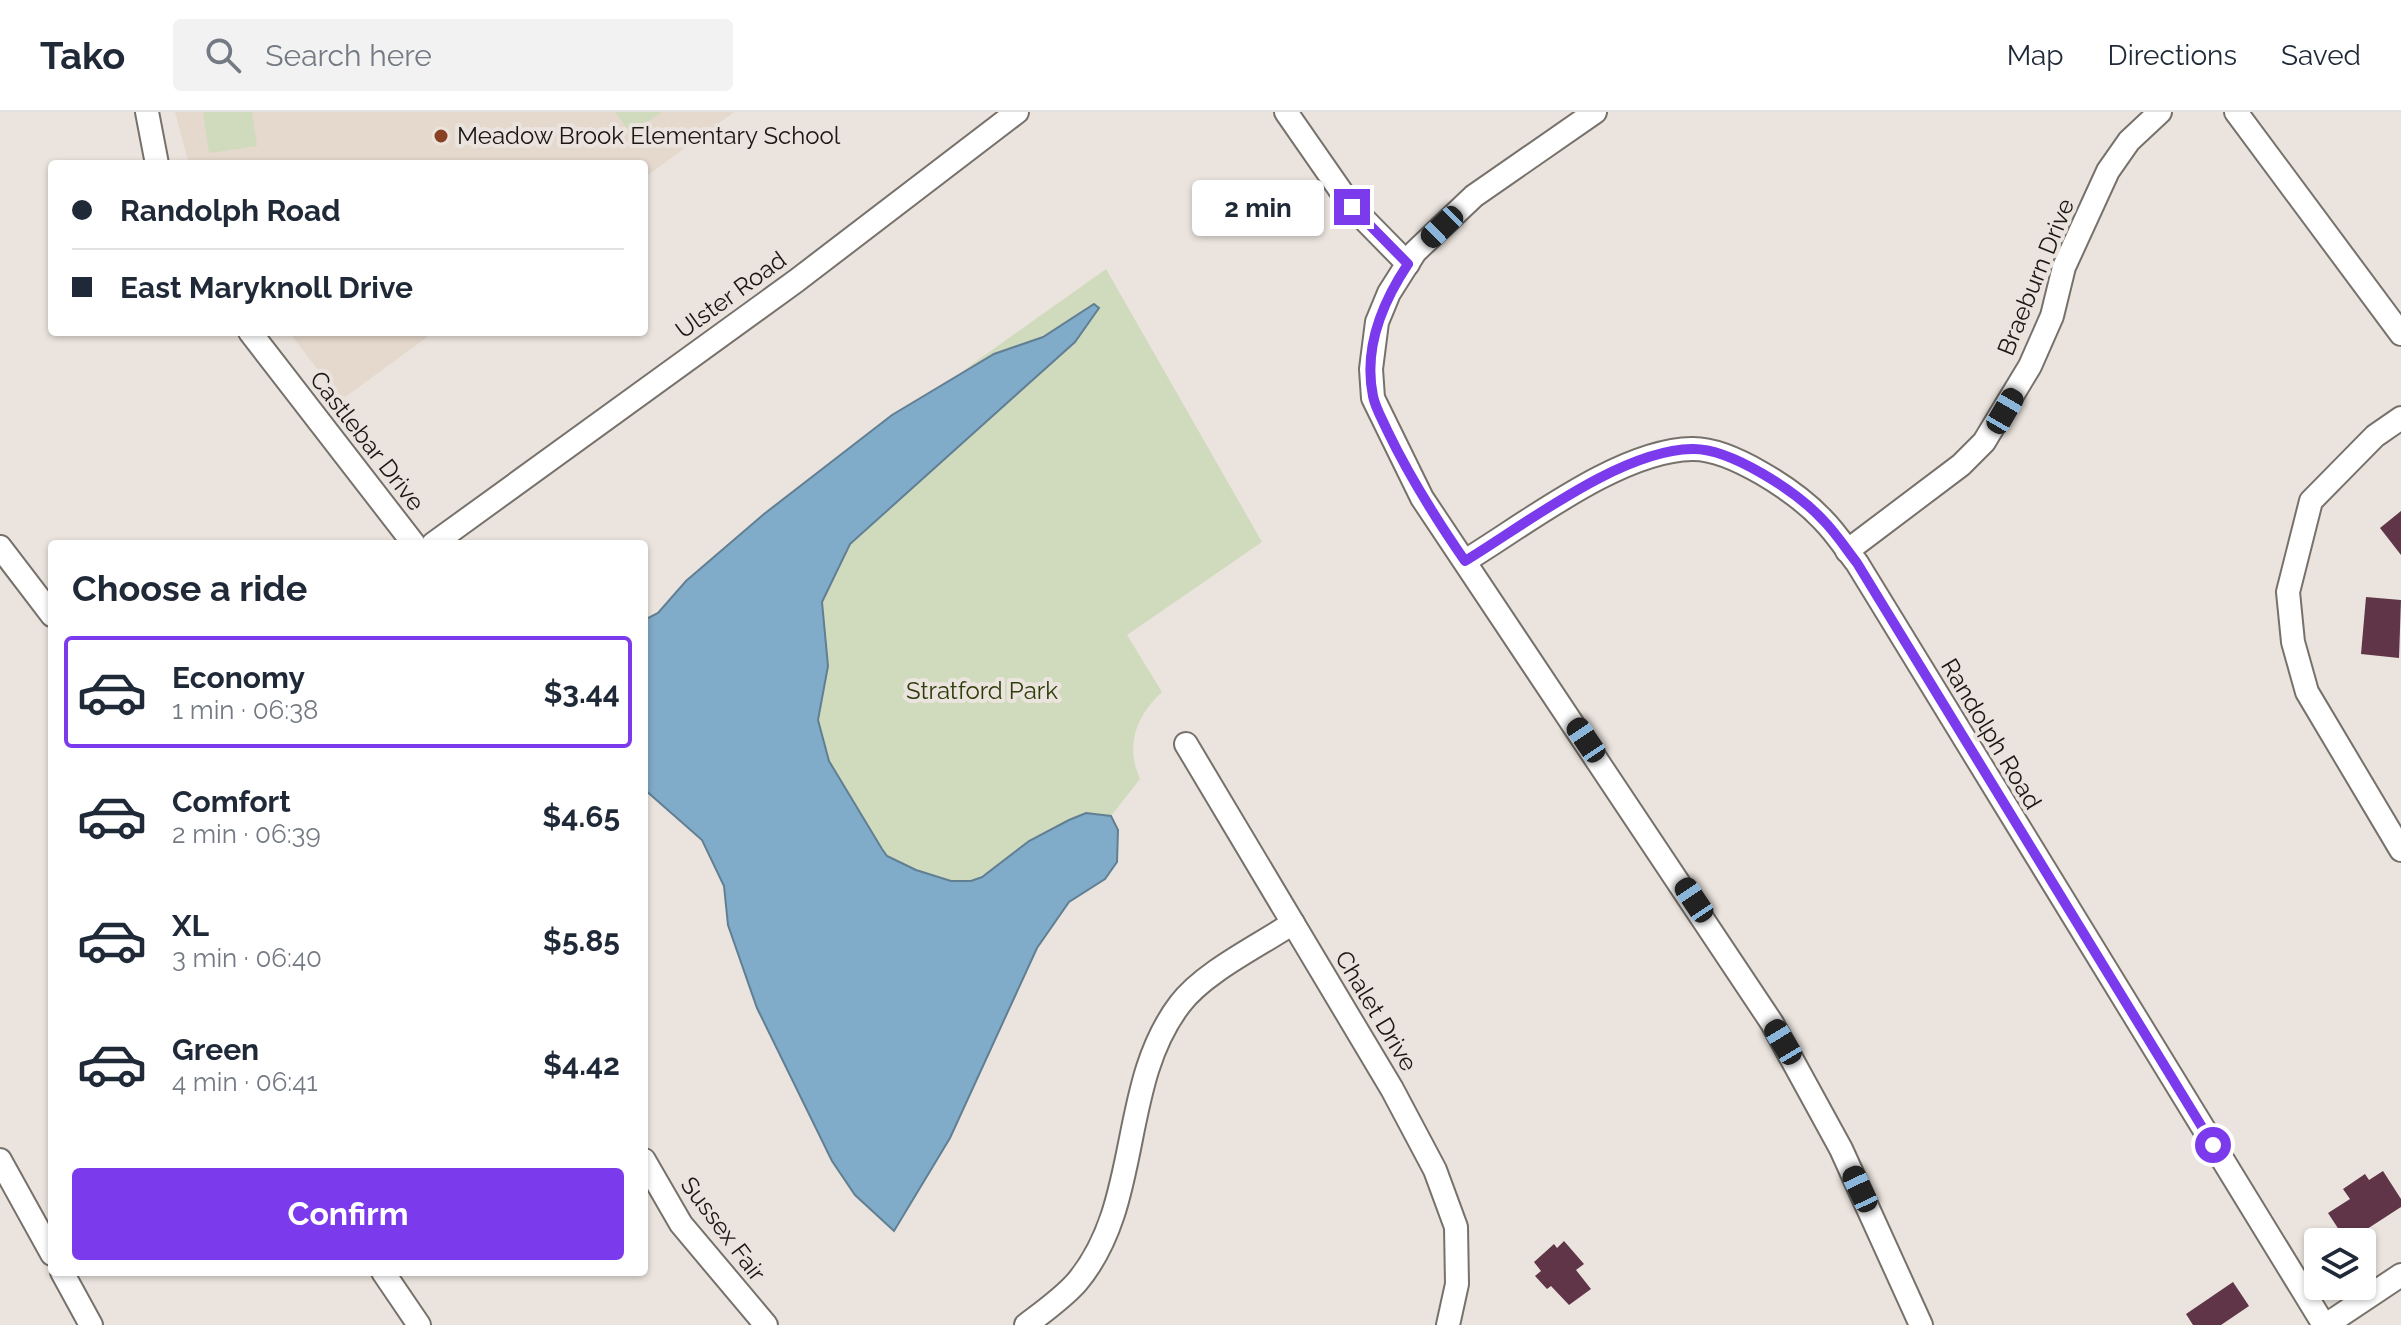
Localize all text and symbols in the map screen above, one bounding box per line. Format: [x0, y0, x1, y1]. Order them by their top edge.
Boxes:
search box [173, 19, 733, 91]
text: Tako [40, 33, 125, 78]
icon: search [201, 33, 245, 77]
text: Search here [265, 38, 432, 73]
text: Map [2007, 39, 2064, 72]
text: Directions [2108, 39, 2237, 72]
text: Saved [2281, 39, 2361, 72]
place label: Meadow Brook Elementary School [457, 121, 841, 150]
marker: Meadow Brook Elementary School [432, 127, 450, 145]
callout: 2 min [1192, 179, 1324, 235]
route end [1334, 189, 1370, 225]
text: Randolph Road [120, 193, 341, 228]
text: 2 min [1224, 193, 1292, 223]
street label: Braeburn Drive [1991, 194, 2080, 359]
car [1416, 202, 1468, 252]
street label: Ulster Road [670, 245, 792, 344]
text: East Maryknoll Drive [120, 270, 413, 305]
street label: Castlebar Drive [304, 365, 431, 516]
car [1983, 384, 2027, 438]
text: Choose a ride [72, 567, 307, 609]
street label: Randolph Road [1935, 653, 2048, 814]
icon: car [76, 656, 148, 728]
text: Economy [172, 660, 305, 695]
text: $3.44 [543, 675, 620, 710]
park label: Stratford Park [906, 676, 1058, 705]
text: 1 min · 06:38 [172, 695, 318, 725]
car [1563, 713, 1609, 767]
icon: car [76, 780, 148, 852]
text: Comfort [172, 784, 291, 819]
text: $4.65 [542, 799, 620, 834]
text: 2 min · 06:39 [172, 819, 321, 849]
car [1671, 873, 1717, 927]
icon: car [76, 904, 148, 976]
text: XL [172, 908, 209, 943]
text: $5.85 [543, 923, 620, 958]
text: 3 min · 06:40 [172, 943, 322, 973]
street label: Chalet Drive [1329, 945, 1424, 1076]
car [1760, 1015, 1806, 1069]
icon: car [76, 1028, 148, 1100]
text: Green [172, 1032, 259, 1067]
text: $4.42 [543, 1047, 620, 1082]
text: 4 min · 06:41 [172, 1067, 318, 1097]
route start [2195, 1127, 2231, 1163]
car [1839, 1162, 1881, 1216]
button: Confirm [72, 1168, 624, 1260]
street label: Sussex Fair [675, 1171, 772, 1287]
map controls [2304, 1228, 2376, 1300]
button: layers [2304, 1228, 2376, 1300]

